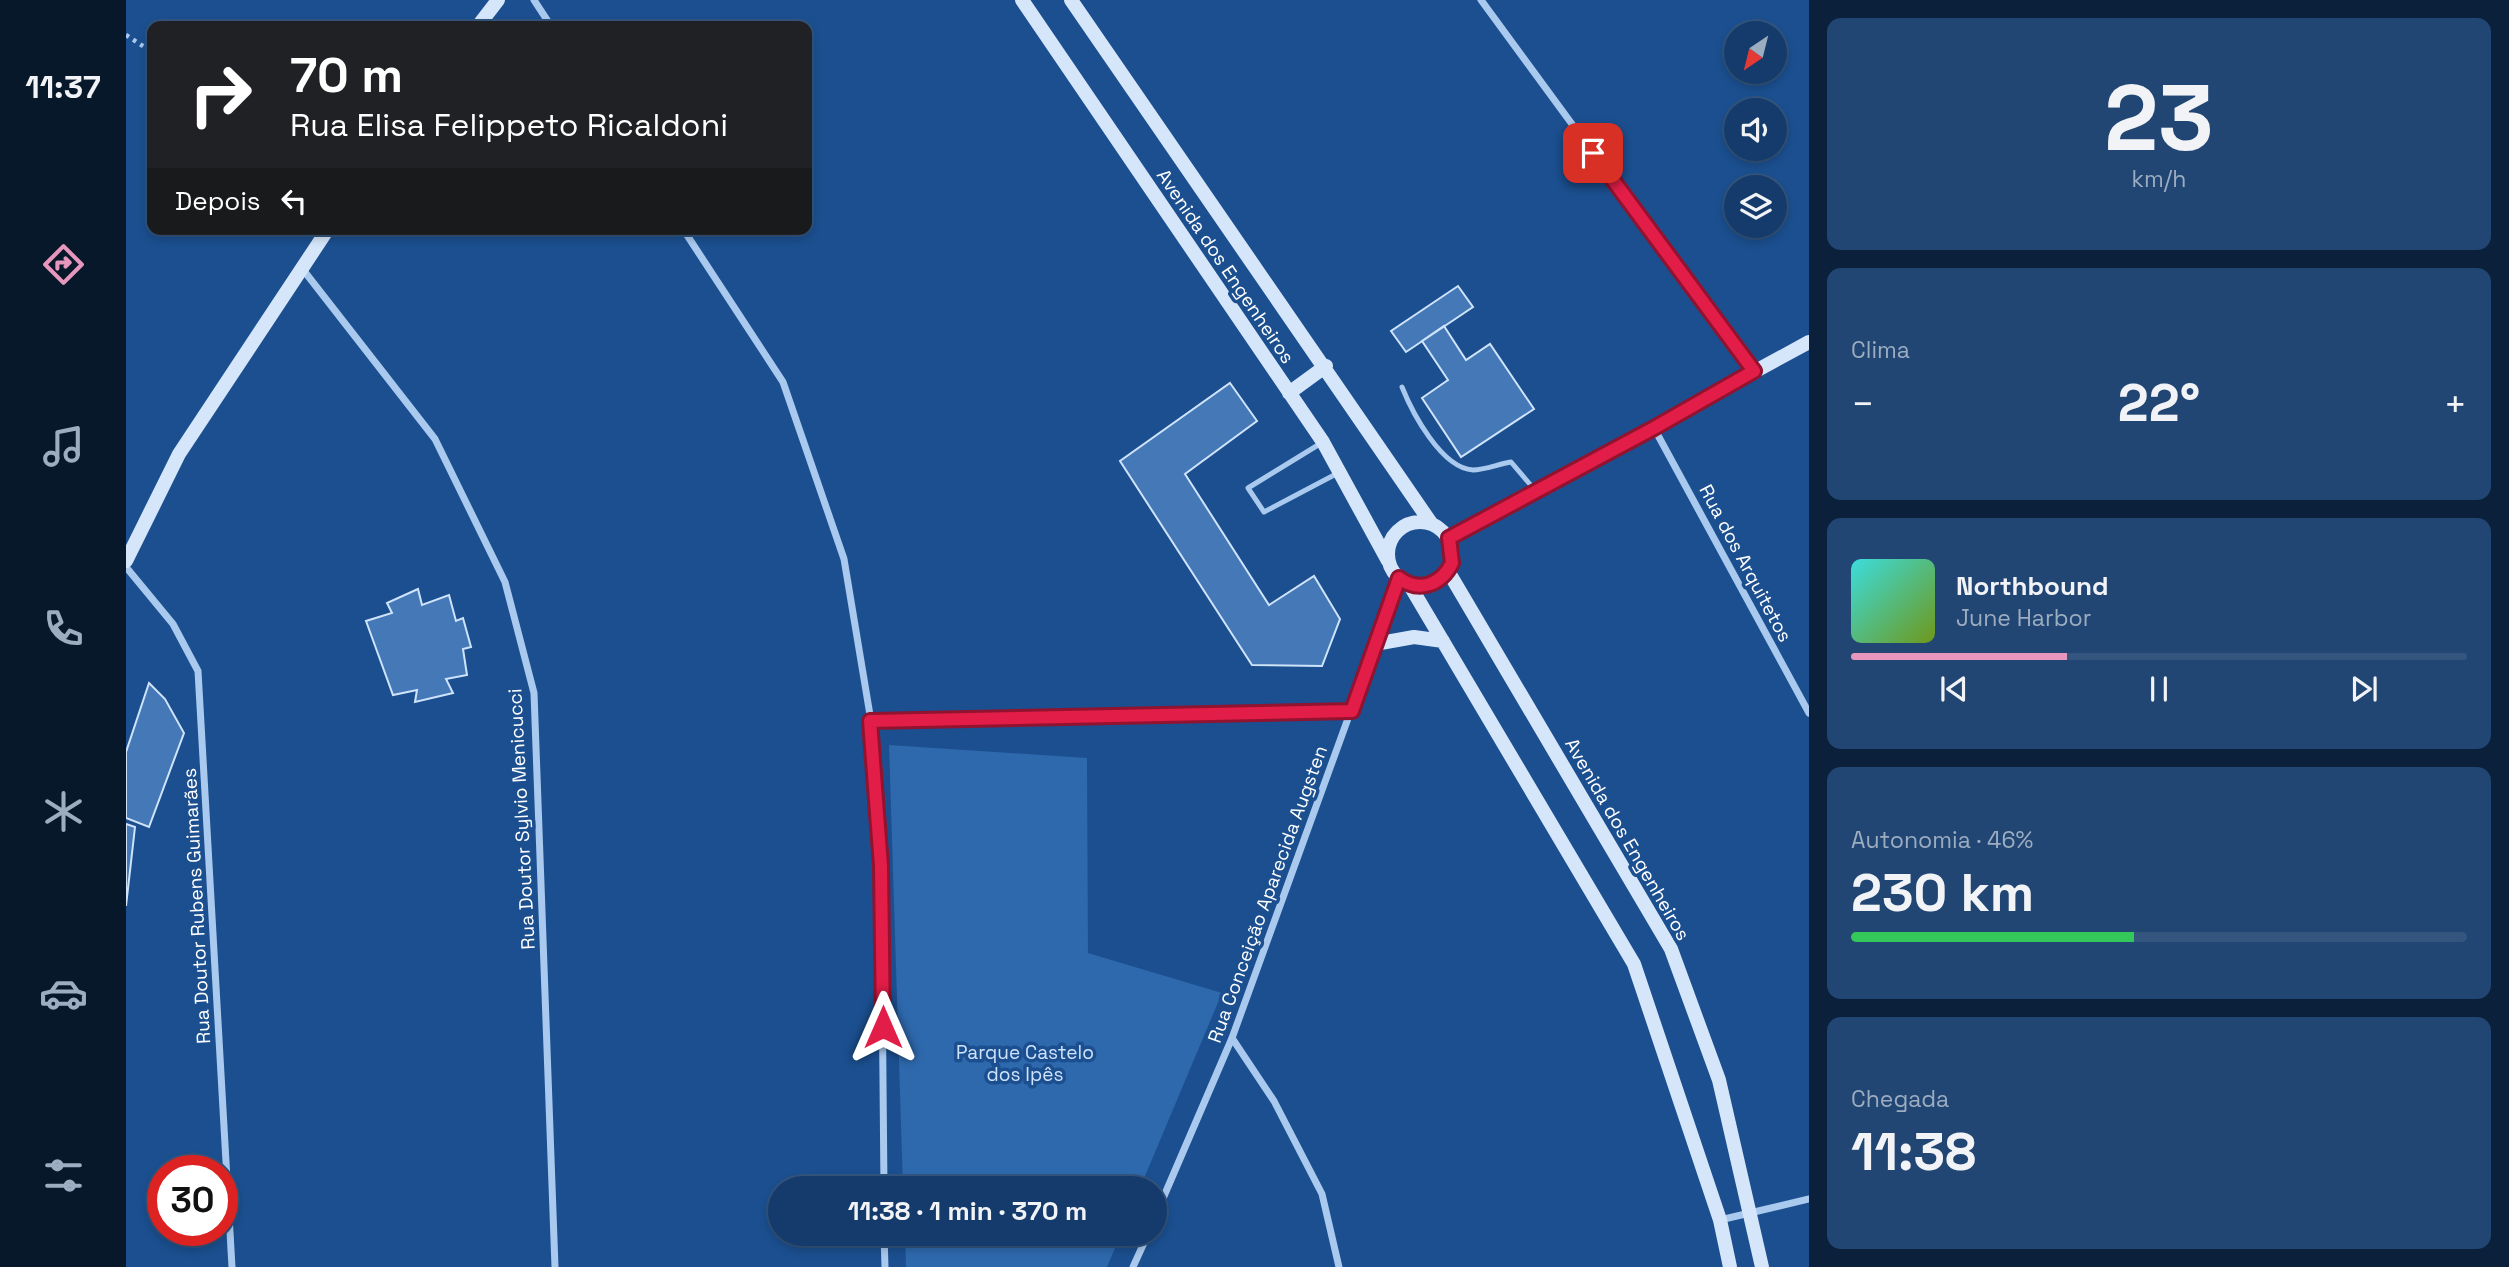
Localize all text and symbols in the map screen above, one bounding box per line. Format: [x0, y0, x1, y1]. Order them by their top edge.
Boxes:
north arrow [1724, 21, 1787, 84]
map controls [1724, 21, 1787, 238]
text: 70 m [290, 44, 403, 106]
icon: right [175, 49, 266, 140]
text: 23 [2104, 60, 2214, 177]
text: 11:37 [25, 67, 101, 107]
button: sound [1724, 98, 1787, 161]
text: Rua Elisa Felippeto Ricaldoni [290, 105, 728, 145]
pin [1563, 123, 1623, 183]
icon: arrive [1574, 134, 1612, 172]
street label: Avenida dos Engenheiros [1151, 164, 1300, 368]
text: km/h [2132, 164, 2186, 194]
button: layers [1724, 175, 1787, 238]
icon: left [275, 182, 313, 220]
text: Depois [175, 184, 261, 218]
icon: directions [39, 240, 88, 289]
text: Clima [1851, 335, 1910, 365]
text: 22° [2118, 370, 2200, 436]
text: − [1851, 380, 1875, 428]
text: + [2443, 380, 2467, 428]
icon: music [39, 422, 88, 471]
street label: Rua dos Arquitetos [1693, 480, 1798, 646]
text: Northbound [1956, 569, 2109, 603]
text: June Harbor [1956, 603, 2091, 633]
icon: phone [39, 604, 88, 653]
icon: previous [1935, 670, 1973, 708]
icon: pause [2140, 670, 2178, 708]
icon: next [2345, 670, 2383, 708]
street label: Rua Doutor Sylvio Menicucci [502, 688, 541, 950]
street label: Avenida dos Engenheiros [1559, 734, 1696, 945]
street label: Rua Conceição Aparecida Augsten [1202, 742, 1333, 1046]
street label: Rua Doutor Rubens Guimarães [177, 767, 216, 1044]
icon: climate [39, 787, 88, 836]
text: Autonomia · 46% [1851, 825, 2033, 855]
text: 230 km [1851, 860, 2034, 926]
icon: car [39, 969, 88, 1018]
position arrow [846, 990, 920, 1064]
park label: Parque Castelo dos Ipês [956, 1040, 1094, 1087]
text: Chegada [1851, 1084, 1949, 1114]
text: 11:38 [1851, 1119, 1976, 1185]
icon: filters [39, 1151, 88, 1200]
speed limit sign: 30 [147, 1155, 238, 1246]
text: 11:38 · 1 min · 370 m [848, 1194, 1087, 1228]

